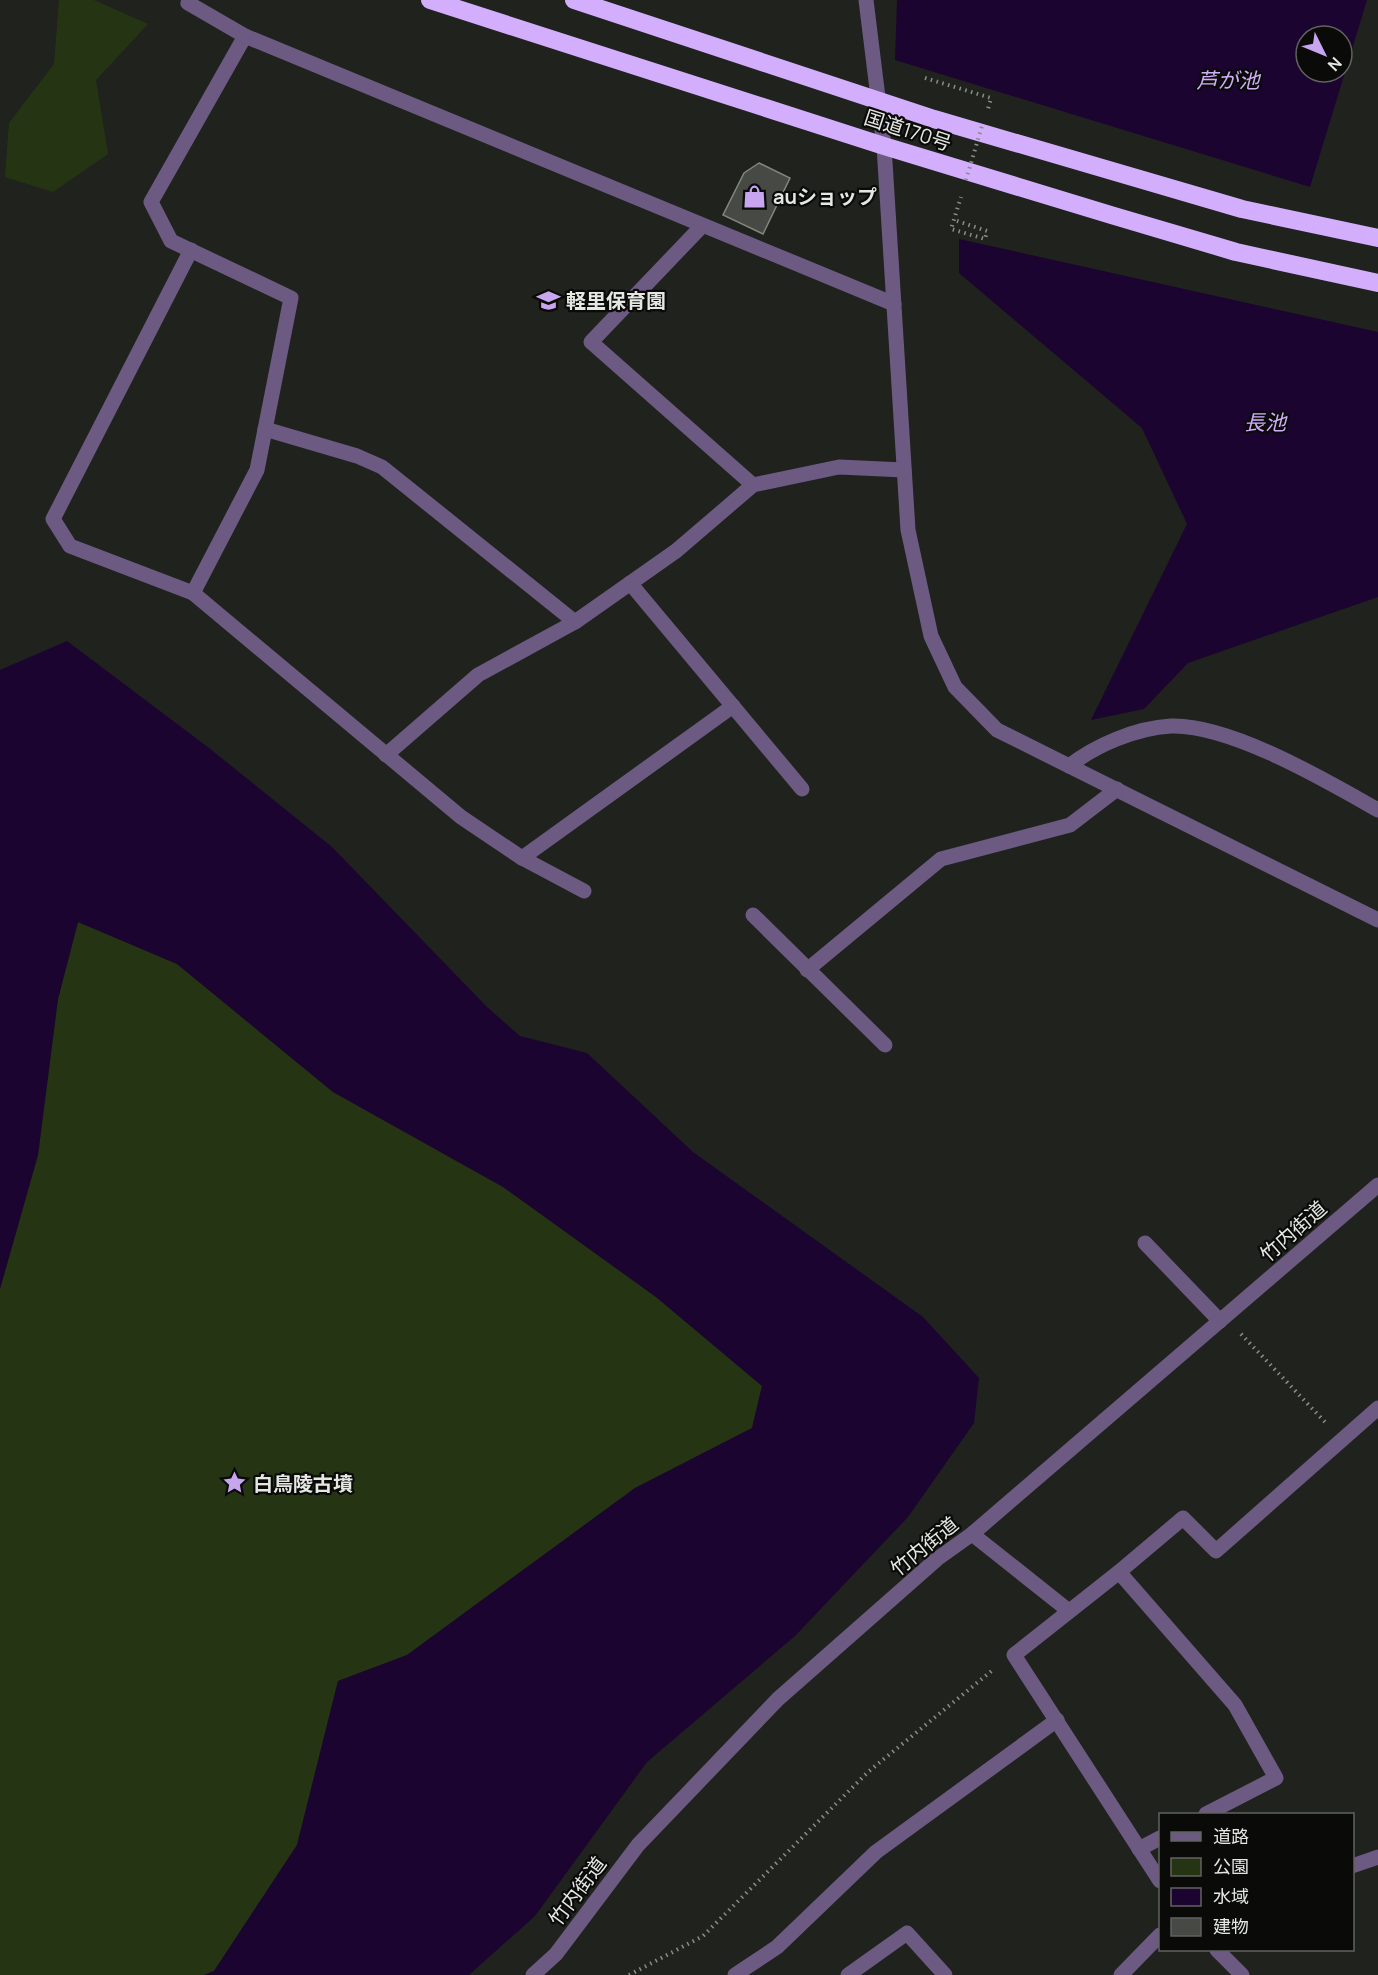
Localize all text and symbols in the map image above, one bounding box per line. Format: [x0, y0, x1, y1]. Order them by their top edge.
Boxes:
north arrow [1294, 24, 1354, 84]
text: N [1323, 53, 1347, 76]
water label: 芦が池 [1197, 66, 1261, 94]
street label: 国道170号 [861, 103, 955, 157]
shop icon: auショップ [742, 183, 768, 209]
place label: auショップ [773, 183, 877, 210]
school or university icon: 軽里保育園 [535, 287, 561, 313]
place label: 軽里保育園 [566, 287, 666, 314]
water label: 長池 [1244, 408, 1288, 436]
street label: 竹内街道 [1254, 1195, 1332, 1267]
place icon: 白鳥陵古墳 [222, 1470, 248, 1496]
place label: 白鳥陵古墳 [253, 1470, 353, 1497]
street label: 竹内街道 [884, 1510, 964, 1582]
legend [1159, 1813, 1354, 1951]
text: 道路 [1213, 1824, 1249, 1848]
street label: 竹内街道 [542, 1851, 612, 1931]
text: 公園 [1213, 1854, 1249, 1878]
text: 水域 [1213, 1884, 1249, 1908]
text: 建物 [1213, 1914, 1249, 1938]

